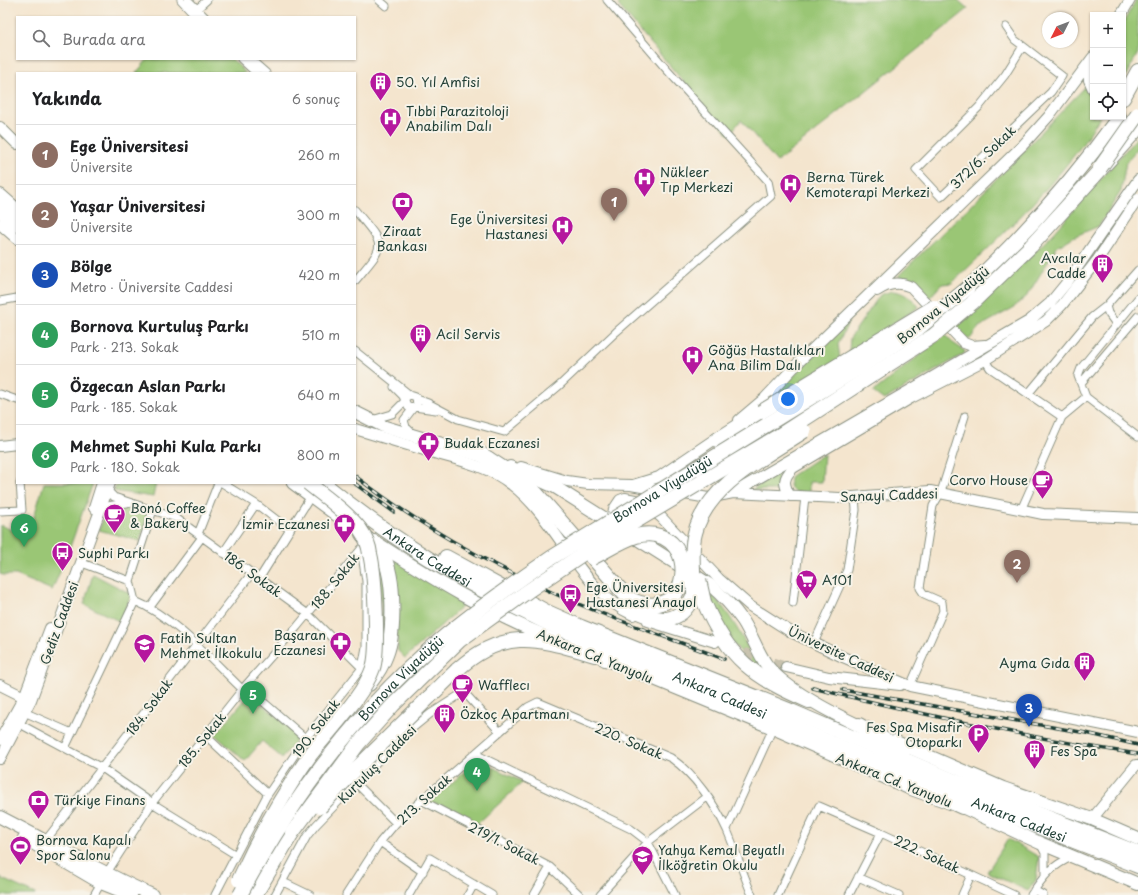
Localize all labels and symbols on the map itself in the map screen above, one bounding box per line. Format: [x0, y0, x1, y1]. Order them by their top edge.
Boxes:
north arrow [1042, 12, 1078, 48]
building icon: 50. Yıl Amfisi [367, 69, 393, 102]
place label: 50. Yıl Amfisi [396, 72, 480, 91]
place label: Tıbbi Parazitoloji Anabilim Dalı [406, 101, 509, 135]
hospital icon: Tıbbi Parazitoloji Anabilim Dalı [378, 105, 404, 138]
street label: 372/6. Sokak [946, 120, 1020, 193]
place label: Nükleer Tıp Merkezi [660, 162, 733, 196]
hospital icon: Nükleer Tıp Merkezi [631, 166, 657, 199]
place label: Berna Türek Kemoterapi Merkezi [806, 167, 930, 201]
hospital icon: Berna Türek Kemoterapi Merkezi [777, 171, 803, 204]
pin: 1 [601, 188, 627, 221]
bank icon: Ziraat Bankası [389, 190, 415, 223]
place label: Ege Üniversitesi Hastanesi [450, 209, 548, 243]
hospital icon: Ege Üniversitesi Hastanesi [550, 213, 576, 246]
place label: Ziraat Bankası [377, 221, 427, 255]
place label: Avcılar Cadde [1041, 248, 1086, 282]
building icon: Avcılar Cadde [1089, 252, 1115, 285]
street label: Bornova Viyadüğü [893, 261, 993, 348]
building icon: Acil Servis [407, 321, 433, 354]
place label: Acil Servis [436, 324, 500, 343]
place label: Göğüs Hastalıkları Ana Bilim Dalı [708, 340, 824, 374]
hospital icon: Göğüs Hastalıkları Ana Bilim Dalı [679, 344, 705, 377]
your location [778, 389, 798, 409]
pharmacy icon: Budak Eczanesi [415, 430, 441, 463]
place label: Budak Eczanesi [444, 433, 540, 452]
street label: Bornova Viyadüğü [609, 451, 716, 527]
cafe icon: Corvo House [1030, 467, 1056, 500]
place label: Corvo House [949, 470, 1028, 489]
street label: Sanayi Caddesi [840, 483, 938, 506]
place label: Bonó Coffee & Bakery [130, 498, 206, 532]
cafe icon: Bonó Coffee & Bakery [101, 502, 127, 535]
pharmacy icon: İzmir Eczanesi [332, 511, 358, 544]
pin: 6 [11, 514, 37, 547]
place label: İzmir Eczanesi [242, 514, 330, 533]
street label: Ankara Caddesi [380, 522, 475, 591]
bus stop icon: Suphi Parkı [49, 540, 75, 573]
place label: Suphi Parkı [78, 543, 149, 562]
street label: 186. Sokak [220, 546, 287, 601]
street label: 188. Sokak [306, 548, 364, 613]
pin: 2 [1004, 550, 1030, 583]
supermarket icon: A101 [794, 567, 820, 600]
place label: A101 [822, 570, 852, 589]
place label: Ege Üniversitesi Hastanesi Anayol [586, 577, 696, 611]
street label: Gediz Caddesi [35, 578, 82, 667]
bus stop icon: Ege Üniversitesi Hastanesi Anayol [558, 581, 584, 614]
street label: Üniversite Caddesi [785, 621, 897, 686]
street label: Ankara Cd. Yanyolu [534, 624, 656, 688]
place label: Başaran Eczanesi [273, 625, 326, 659]
place label: Fatih Sultan Mehmet İlkokulu [160, 628, 262, 662]
pharmacy icon: Başaran Eczanesi [328, 629, 354, 662]
street label: Bornova Viyadüğü [353, 631, 447, 725]
school or university icon: Fatih Sultan Mehmet İlkokulu [132, 632, 158, 665]
building icon: Ayma Gıda [1072, 650, 1098, 683]
place label: Ayma Gıda [999, 653, 1070, 672]
street label: Ankara Caddesi [670, 666, 770, 723]
cafe icon: Wafflecı [450, 672, 476, 705]
street label: 184. Sokak [121, 674, 177, 739]
place label: Wafflecı [478, 675, 530, 694]
pin: 5 [240, 681, 266, 714]
street label: 190. Sokak [287, 694, 344, 761]
pin: 3 [1016, 694, 1042, 727]
building icon: Özkoç Apartmanı [432, 701, 458, 734]
place label: Özkoç Apartmanı [460, 704, 570, 723]
street label: 185. Sokak [173, 707, 230, 772]
place label: Fes Spa Misafir Otoparkı [866, 717, 963, 751]
street label: 220. Sokak [592, 718, 667, 764]
street label: Kurtuluş Caddesi [333, 720, 420, 807]
parking icon: Fes Spa Misafir Otoparkı [965, 721, 991, 754]
building icon: Fes Spa [1022, 738, 1048, 771]
place label: Fes Spa [1050, 741, 1097, 760]
street label: Ankara Cd. Yanyolu [833, 748, 955, 812]
pin: 4 [464, 758, 490, 791]
street label: 213. Sokak [392, 769, 455, 828]
bank icon: Türkiye Finans [25, 787, 51, 820]
place label: Türkiye Finans [54, 790, 145, 809]
street label: Ankara Caddesi [969, 792, 1069, 846]
street label: 219/1. Sokak [465, 816, 544, 869]
place label: Bornova Kapalı Spor Salonu [36, 830, 131, 864]
street label: 222. Sokak [891, 830, 964, 877]
sports icon: Bornova Kapalı Spor Salonu [8, 834, 34, 867]
place label: Yahya Kemal Beyatlı İlköğretin Okulu [658, 840, 785, 874]
school or university icon: Yahya Kemal Beyatlı İlköğretin Okulu [630, 844, 656, 877]

